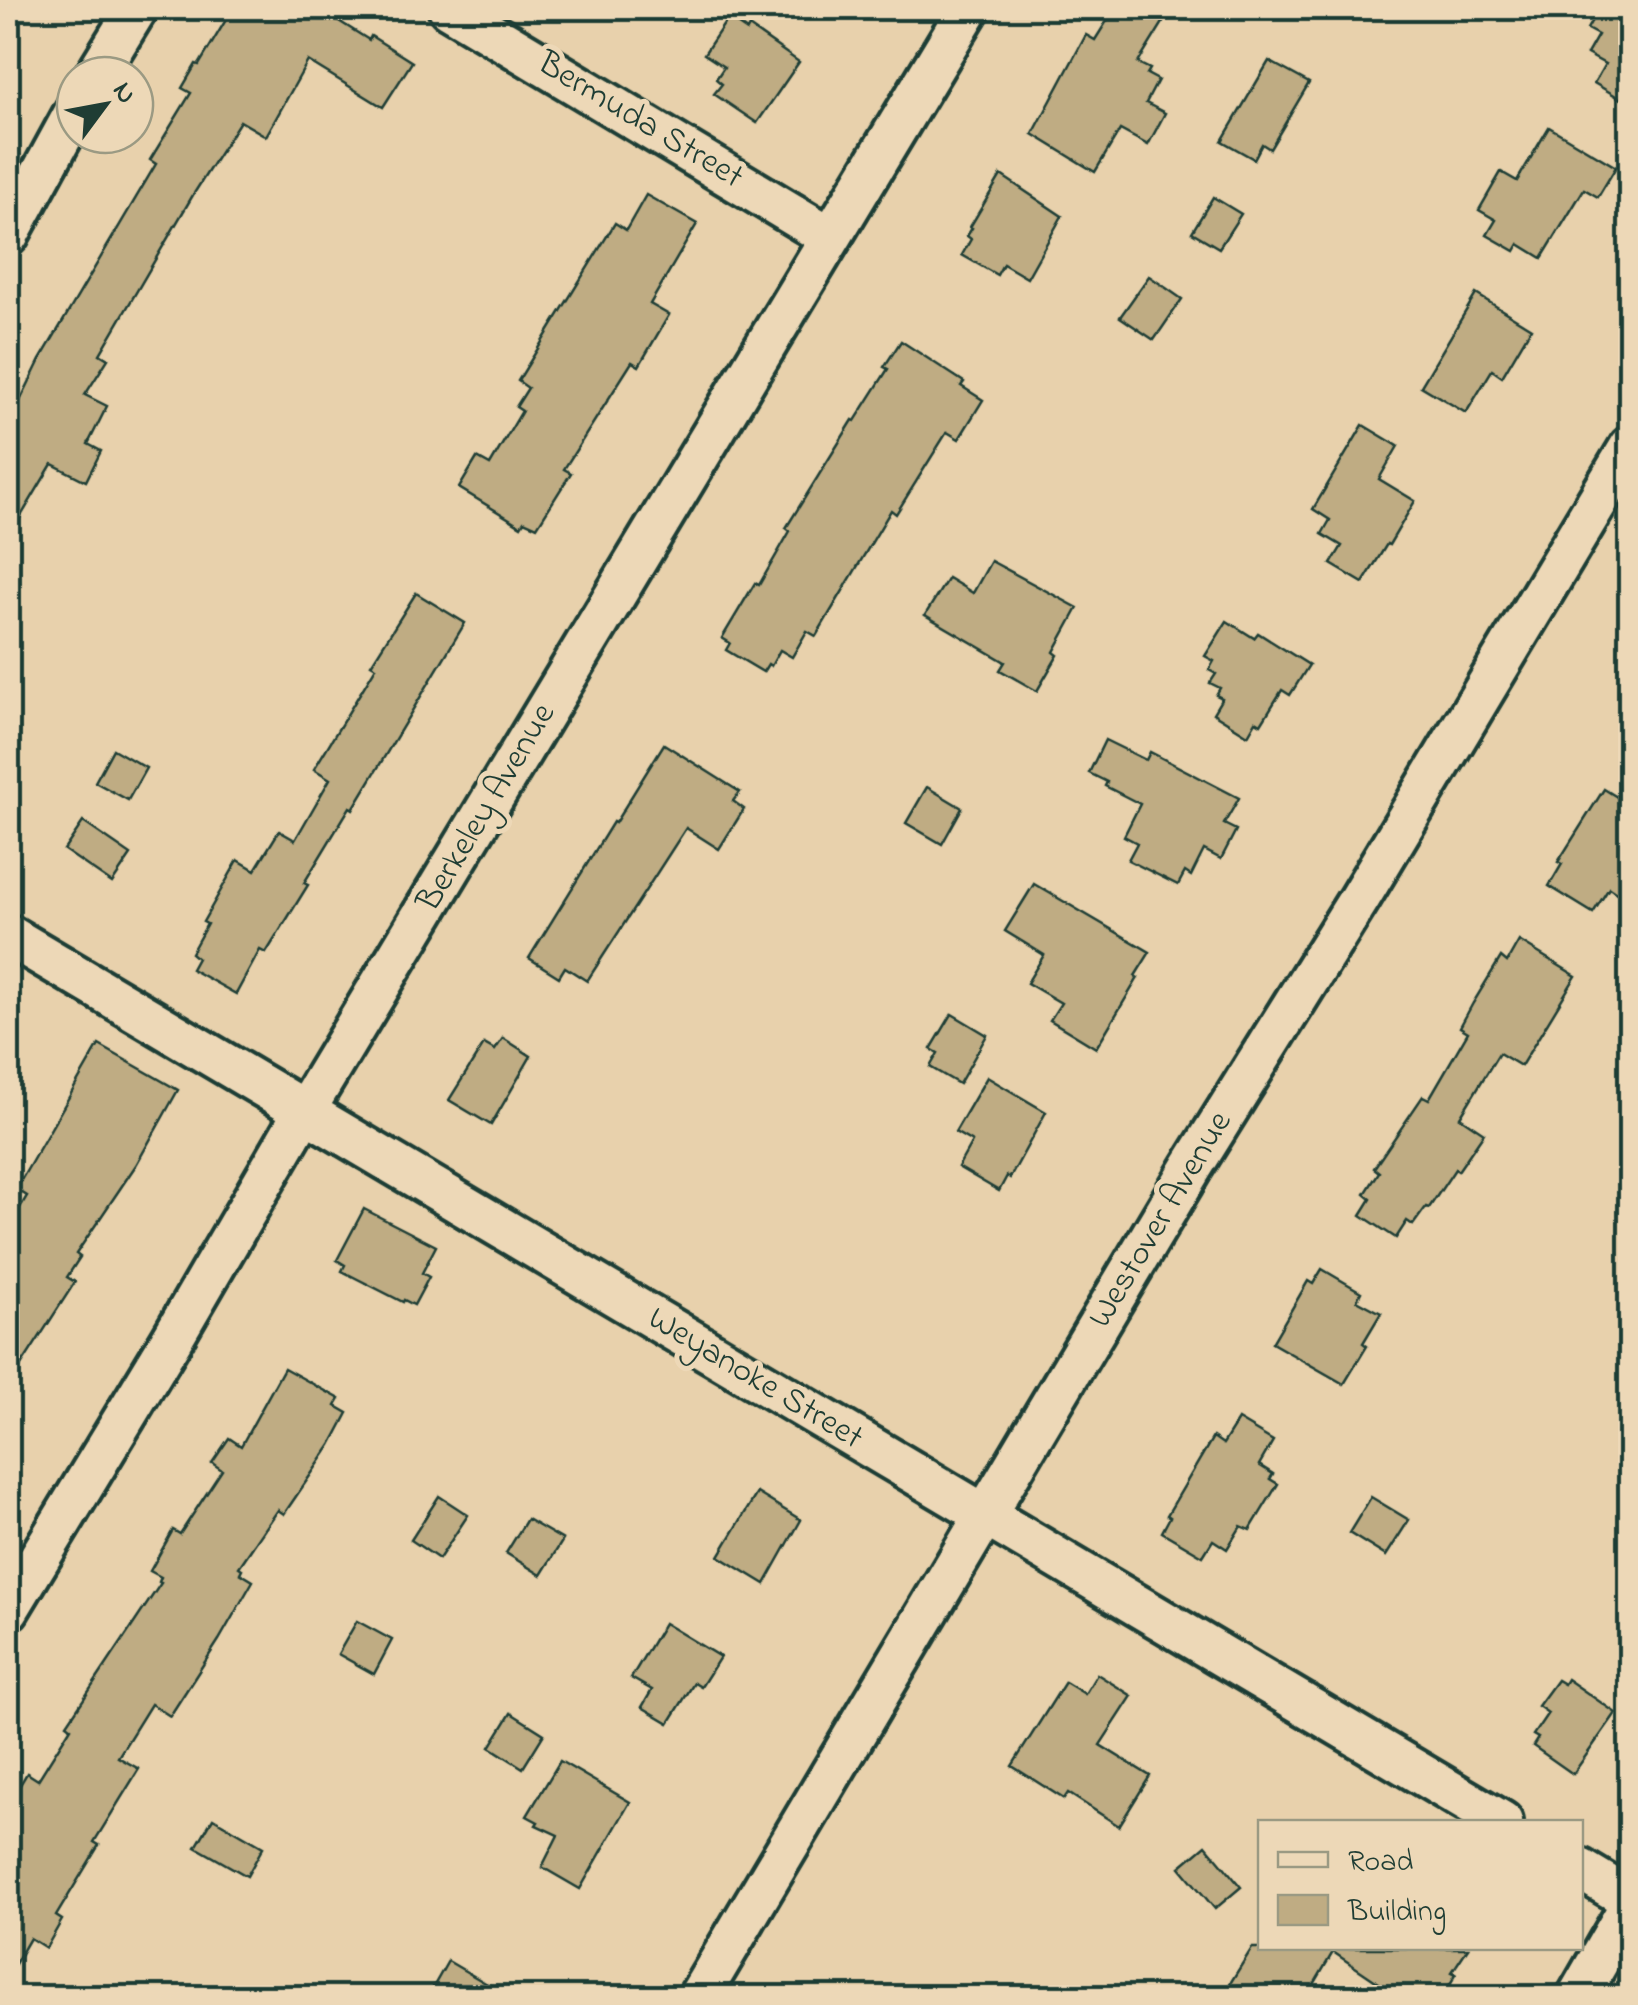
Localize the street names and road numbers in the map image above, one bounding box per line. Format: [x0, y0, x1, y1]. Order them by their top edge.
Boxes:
street label: Bermuda Street [526, 39, 753, 203]
street label: Berkeley Avenue [404, 694, 570, 923]
street label: Westover Avenue [1076, 1102, 1246, 1338]
street label: Weyanoke Street [637, 1294, 873, 1464]

